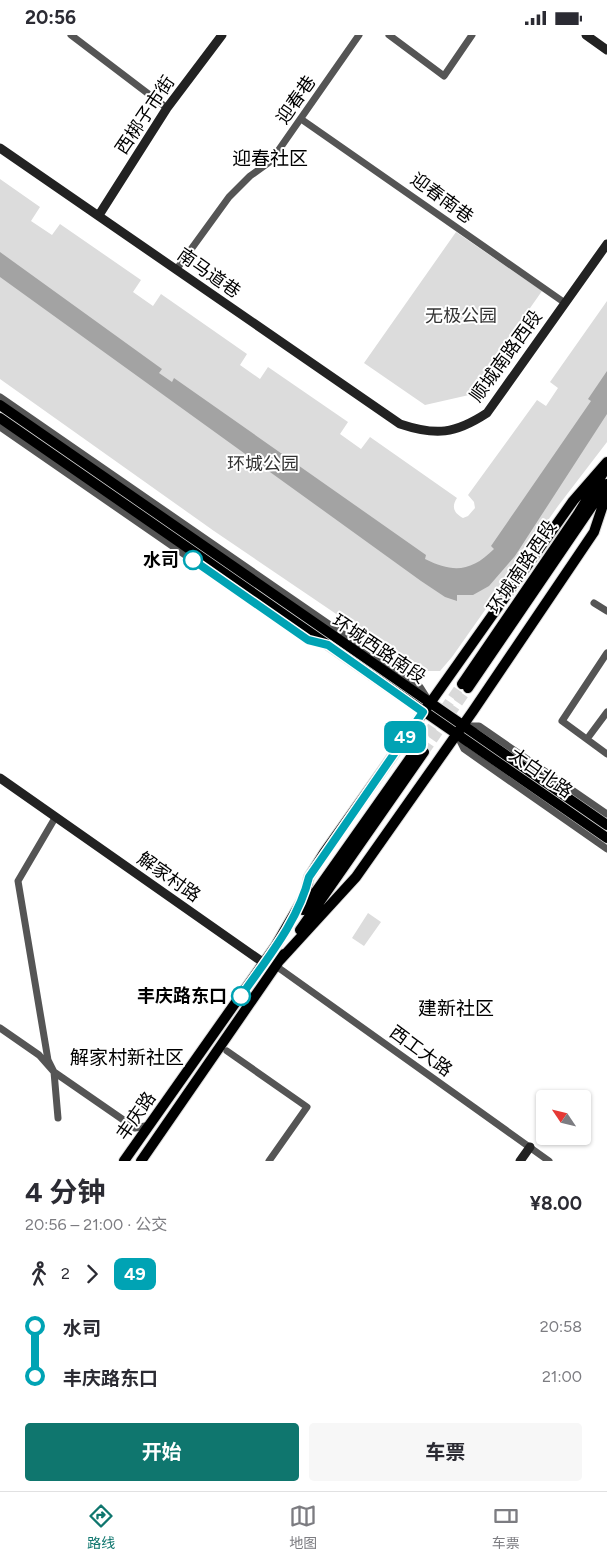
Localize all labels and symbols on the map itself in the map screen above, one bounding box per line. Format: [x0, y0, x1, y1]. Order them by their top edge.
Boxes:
street label: 西梆子市街 [111, 72, 179, 158]
street label: 迎春巷 [272, 72, 320, 128]
district label: 迎春社区 [232, 147, 308, 170]
street label: 迎春南巷 [406, 168, 478, 228]
street label: 南马道巷 [173, 243, 245, 303]
park label: 无极公园 [425, 305, 497, 327]
street label: 顺城南路西段 [465, 306, 547, 406]
park label: 环城公园 [227, 453, 299, 475]
street label: 环城南路西段 [483, 516, 561, 618]
place label: 水司 [143, 549, 179, 571]
marker: 水司 [183, 550, 203, 570]
street label: 环城西路南段 [328, 610, 430, 688]
line badge: 49 [382, 721, 428, 753]
street label: 太白北路 [505, 743, 577, 803]
street label: 解家村路 [133, 847, 205, 907]
place label: 丰庆路东口 [137, 985, 227, 1007]
marker: 丰庆路东口 [231, 986, 251, 1006]
district label: 建新社区 [418, 997, 494, 1020]
street label: 西工大路 [385, 1021, 457, 1081]
district label: 解家村新社区 [70, 1046, 184, 1069]
street label: 丰庆路 [112, 1088, 160, 1144]
north arrow [536, 1090, 591, 1145]

